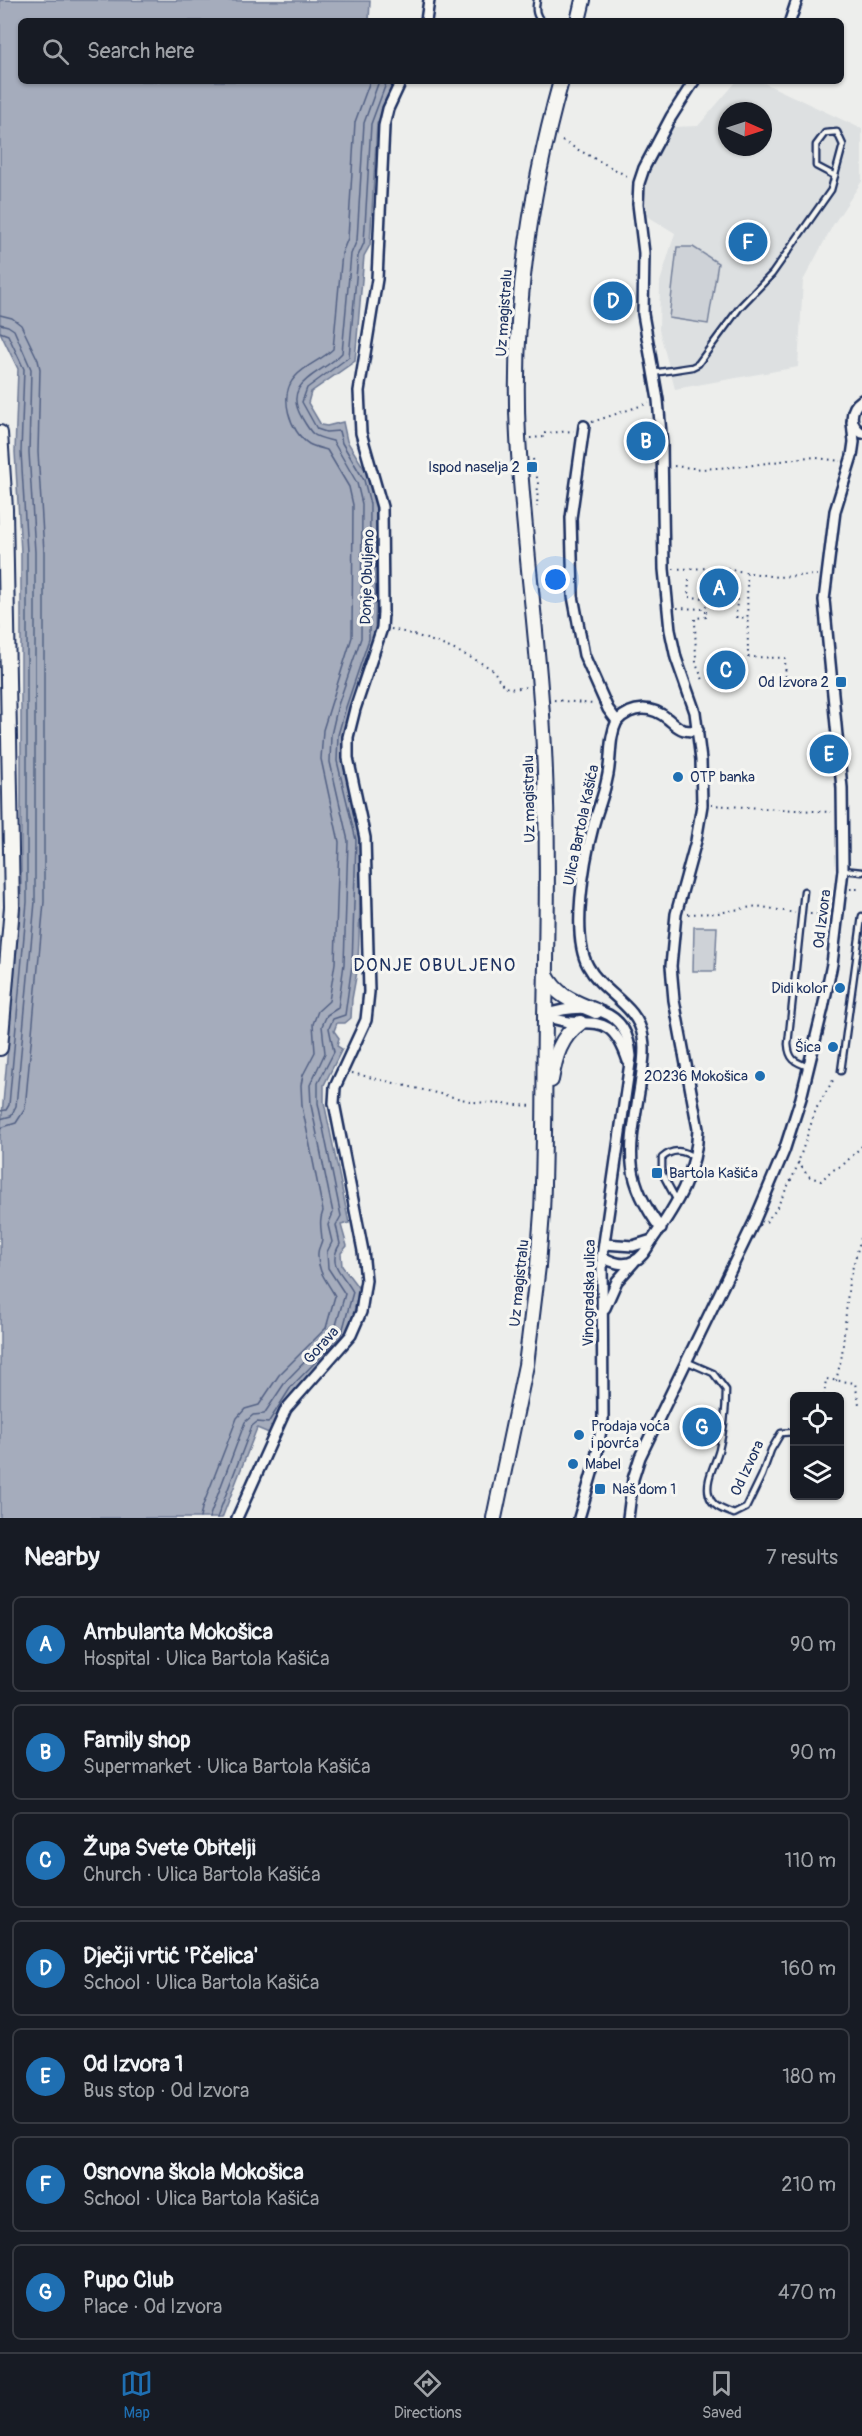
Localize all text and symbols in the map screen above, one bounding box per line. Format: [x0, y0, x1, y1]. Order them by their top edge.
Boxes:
search box [18, 18, 844, 84]
icon: search [39, 35, 72, 68]
text: Search here [87, 37, 194, 65]
north arrow [718, 102, 772, 156]
pin: F [728, 220, 768, 264]
street label: Uz magistralu [492, 269, 517, 357]
pin: D [594, 278, 632, 324]
pin: B [626, 418, 666, 464]
place label: Ispod naselja 2 [428, 458, 520, 477]
marker: Ispod naselja 2 [525, 460, 539, 474]
street label: Donje Obuljeno [356, 529, 379, 625]
your location [541, 565, 570, 594]
pin: A [700, 566, 738, 610]
pin: C [706, 648, 746, 692]
place label: Od Izvora 2 [758, 673, 829, 692]
marker: Od Izvora 2 [834, 675, 848, 689]
pin: E [810, 732, 848, 777]
street label: Uz magistralu [519, 755, 540, 843]
street label: Ulica Bartola Kašića [559, 763, 604, 887]
place label: OTP banka [690, 768, 755, 787]
marker: OTP banka [671, 770, 685, 784]
street label: Od Izvora [809, 888, 836, 950]
district label: DONJE OBULJENO [353, 954, 517, 977]
place label: Didi kolor [771, 979, 829, 998]
marker: Didi kolor [833, 981, 847, 995]
place label: Šica [795, 1038, 821, 1057]
marker: Šica [826, 1040, 840, 1054]
place label: 20236 Mokošica [644, 1067, 748, 1086]
marker: 20236 Mokošica [753, 1069, 767, 1083]
place label: Bartola Kašića [669, 1164, 758, 1183]
marker: Bartola Kašića [650, 1166, 664, 1180]
street label: Uz magistralu [505, 1238, 534, 1328]
street label: Vinogradska ulica [579, 1239, 600, 1347]
street label: Gorava [300, 1323, 343, 1368]
map controls [790, 1392, 844, 1500]
button: locate [790, 1392, 844, 1446]
pin: G [682, 1404, 722, 1450]
place label: Prodaja voća i povrća [591, 1417, 670, 1453]
marker: Prodaja voća i povrća [572, 1428, 586, 1442]
street label: Od Izvora [726, 1437, 769, 1499]
button: layers [790, 1446, 844, 1500]
place label: Mabel [585, 1455, 621, 1474]
marker: Mabel [566, 1457, 580, 1471]
place label: Naš dom 1 [612, 1480, 676, 1499]
marker: Naš dom 1 [593, 1482, 607, 1496]
text: Nearby [24, 1541, 100, 1573]
text: 7 results [766, 1545, 838, 1570]
text: Ambulanta Mokošica [83, 1618, 273, 1646]
text: A [39, 1632, 52, 1657]
text: 90 m [790, 1632, 836, 1657]
text: Hospital · Ulica Bartola Kašića [83, 1646, 329, 1671]
text: Family shop [83, 1726, 191, 1754]
text: B [40, 1740, 51, 1765]
text: 90 m [790, 1740, 836, 1765]
text: Supermarket · Ulica Bartola Kašića [83, 1754, 371, 1779]
text: Župa Svete Obitelji [83, 1834, 256, 1862]
text: C [39, 1848, 52, 1873]
text: 110 m [785, 1848, 836, 1873]
text: Church · Ulica Bartola Kašića [83, 1862, 320, 1887]
text: Dječji vrtić 'Pčelica' [83, 1942, 258, 1970]
text: D [39, 1956, 52, 1981]
text: 160 m [781, 1956, 836, 1981]
text: School · Ulica Bartola Kašića [83, 1970, 319, 1995]
text: Od Izvora 1 [83, 2050, 183, 2078]
text: E [40, 2064, 51, 2089]
text: 180 m [782, 2064, 836, 2089]
text: Bus stop · Od Izvora [83, 2078, 249, 2103]
text: Osnovna škola Mokošica [83, 2158, 304, 2186]
text: F [39, 2172, 52, 2197]
text: 210 m [781, 2172, 836, 2197]
text: School · Ulica Bartola Kašića [83, 2186, 319, 2211]
text: Pupo Club [83, 2266, 174, 2294]
text: G [39, 2280, 52, 2305]
text: 470 m [778, 2280, 836, 2305]
text: Place · Od Izvora [83, 2294, 222, 2319]
tab: Map [120, 2367, 153, 2423]
tab: Directions [394, 2367, 462, 2423]
tab: Saved [702, 2367, 742, 2423]

